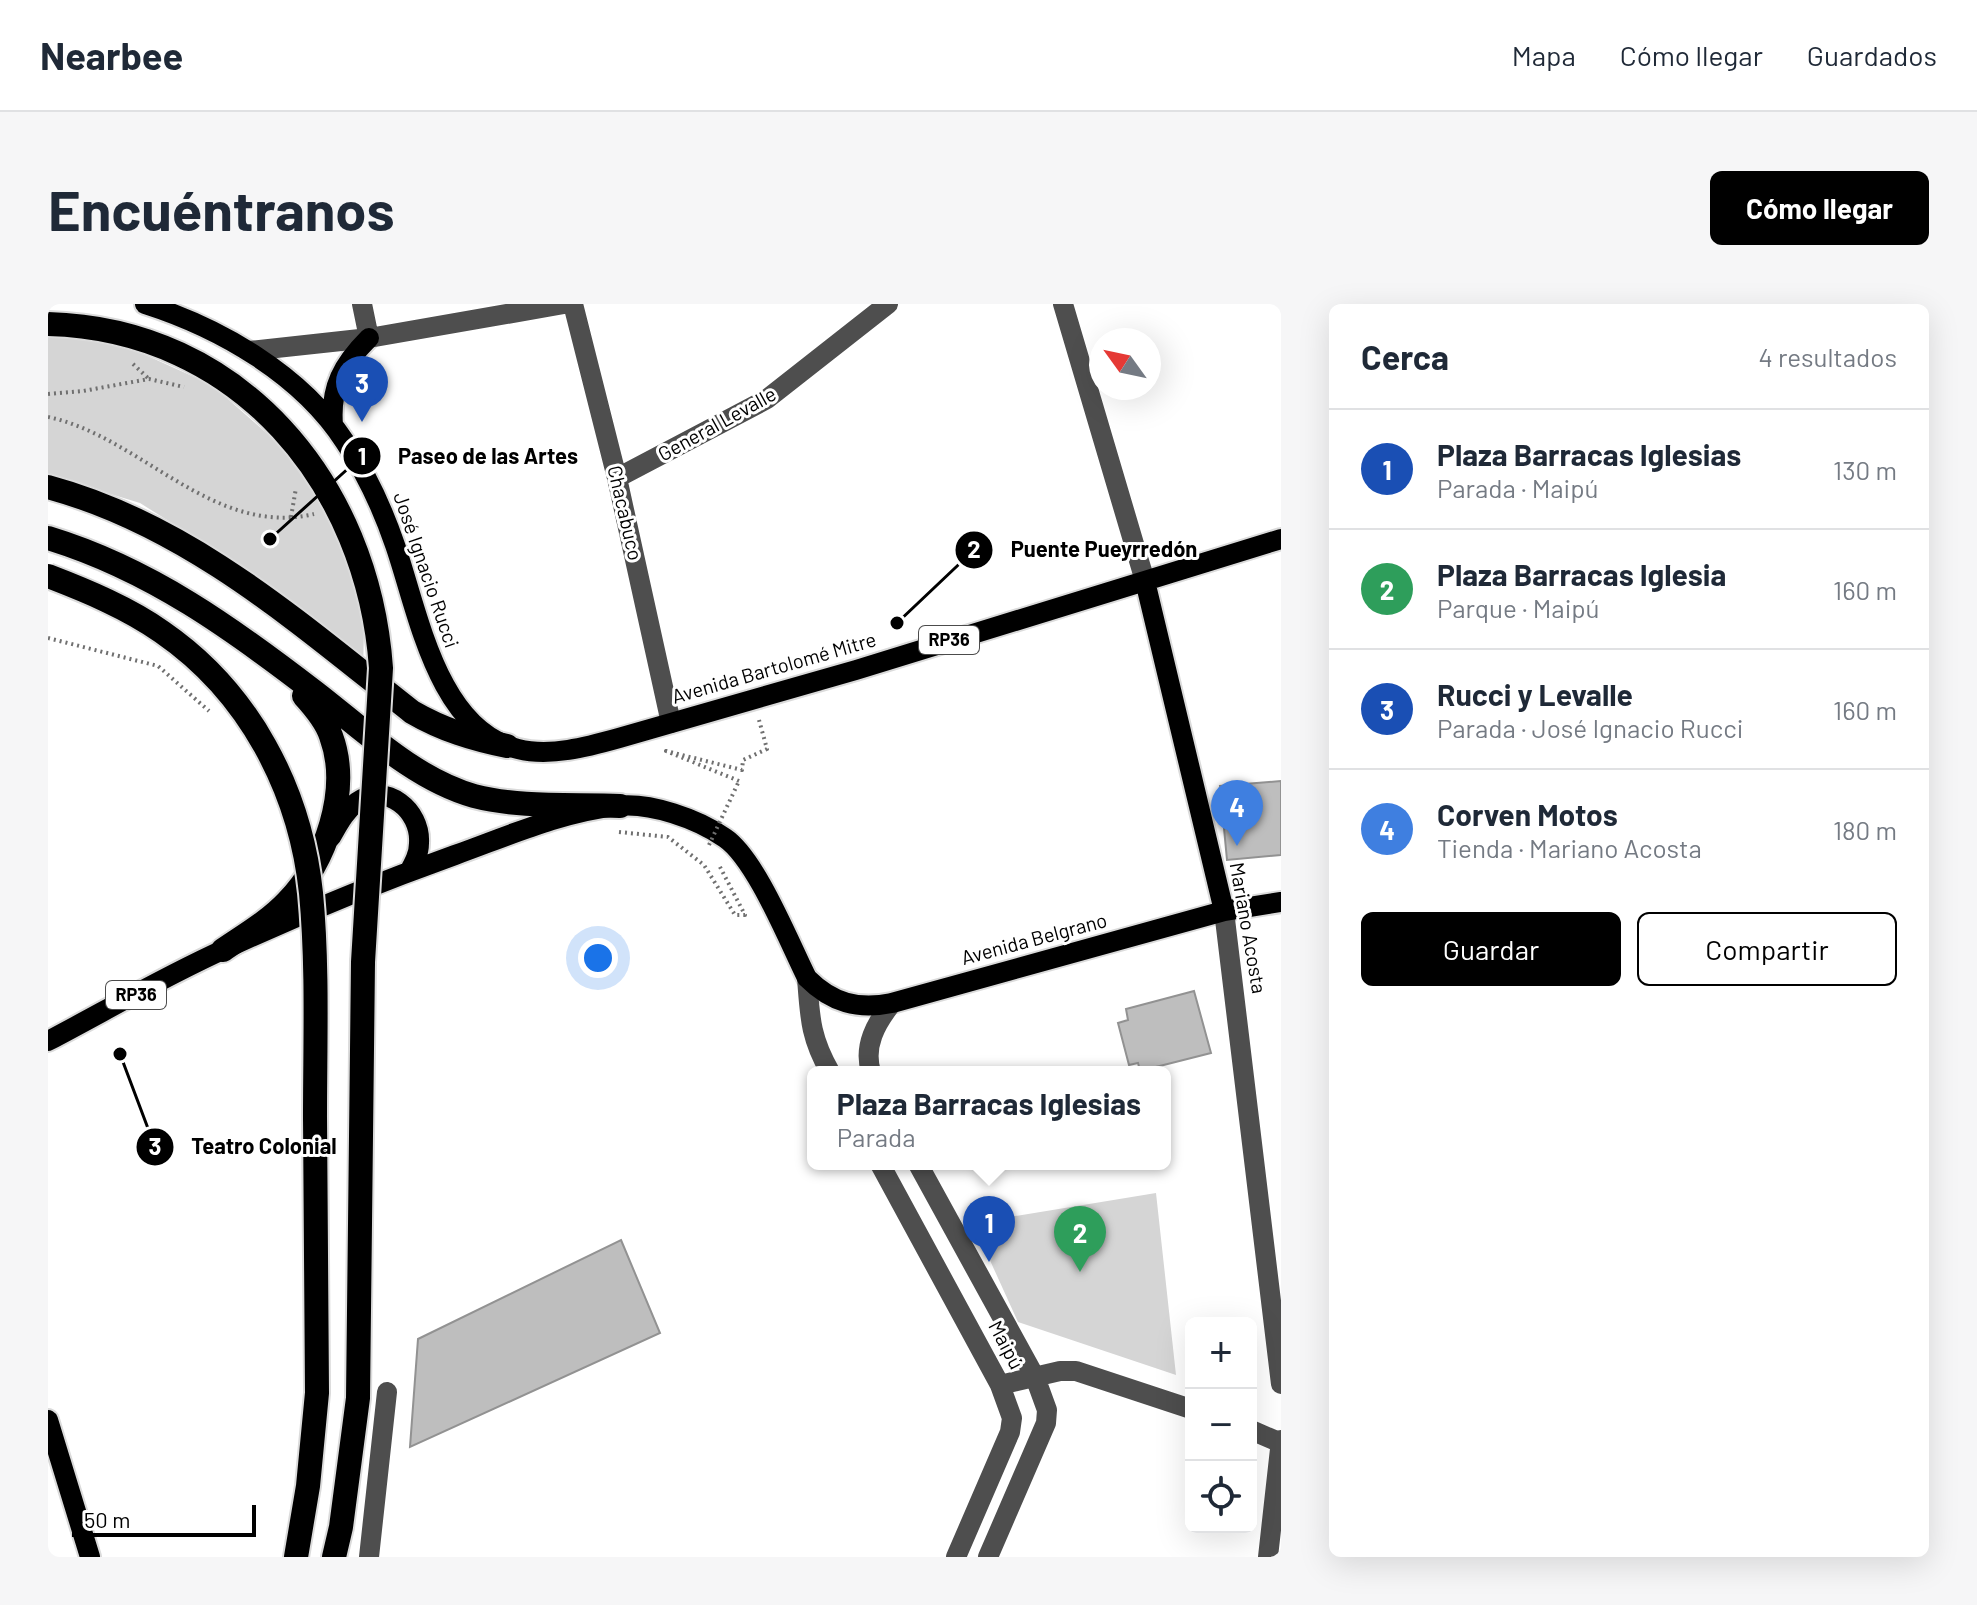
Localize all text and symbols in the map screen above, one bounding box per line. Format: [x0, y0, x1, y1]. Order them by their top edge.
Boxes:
text: Nearbee [40, 32, 183, 78]
text: Mapa [1512, 38, 1576, 72]
text: Cómo llegar [1620, 38, 1763, 72]
text: Guardados [1807, 38, 1937, 72]
button: Cómo llegar [1710, 171, 1929, 245]
text: Encuéntranos [48, 175, 395, 242]
north arrow [1089, 328, 1161, 400]
text: Cerca [1361, 336, 1449, 377]
text: 4 resultados [1758, 341, 1897, 372]
pin: 3 [336, 356, 388, 422]
street label: General Levalle [653, 381, 780, 465]
callout: Paseo de las Artes [342, 433, 594, 479]
text: Plaza Barracas Iglesias [1437, 436, 1741, 472]
text: 1 [358, 441, 366, 470]
text: Paseo de las Artes [398, 442, 578, 468]
text: 1 [1382, 454, 1392, 485]
text: 130 m [1833, 454, 1897, 485]
street label: Chacabuco [603, 463, 649, 563]
text: Parada · Maipú [1437, 472, 1599, 503]
street label: José Ignacio Rucci [389, 489, 465, 651]
callout: Puente Pueyrredón [954, 527, 1213, 573]
text: 2 [967, 534, 981, 563]
text: Puente Pueyrredón [1011, 535, 1197, 561]
text: Plaza Barracas Iglesia [1437, 556, 1726, 592]
text: 2 [1380, 574, 1394, 605]
text: 160 m [1833, 574, 1897, 605]
text: Parque · Maipú [1437, 592, 1600, 623]
street label: Avenida Bartolomé Mitre [669, 626, 879, 708]
road number: RP36 [919, 626, 979, 654]
text: Rucci y Levalle [1437, 676, 1633, 712]
text: 3 [1380, 694, 1394, 725]
text: 160 m [1833, 694, 1897, 725]
text: Parada · José Ignacio Rucci [1437, 712, 1743, 743]
pin: 4 [1211, 780, 1263, 846]
text: Corven Motos [1437, 796, 1618, 832]
text: 4 [1379, 814, 1395, 845]
text: 180 m [1833, 814, 1897, 845]
text: Tienda · Mariano Acosta [1437, 832, 1702, 863]
street label: Mariano Acosta [1226, 860, 1272, 995]
street label: Avenida Belgrano [958, 907, 1109, 969]
button: Guardar [1361, 912, 1621, 986]
button: Compartir [1637, 912, 1897, 986]
your location [578, 938, 618, 978]
road number: RP36 [106, 981, 166, 1009]
popup [807, 1066, 1171, 1170]
text: Plaza Barracas Iglesias [837, 1085, 1141, 1121]
text: Parada [837, 1121, 916, 1152]
callout: Teatro Colonial [135, 1124, 352, 1170]
text: 3 [149, 1131, 161, 1160]
text: Teatro Colonial [191, 1132, 337, 1158]
pin: 1 [963, 1196, 1015, 1262]
pin: 2 [1054, 1206, 1106, 1272]
street label: Maipú [984, 1316, 1030, 1373]
map controls [1185, 1317, 1257, 1533]
button: + [1185, 1317, 1257, 1389]
button: − [1185, 1389, 1257, 1461]
button: locate [1185, 1461, 1257, 1533]
scale bar [72, 1501, 256, 1537]
text: 50 m [84, 1506, 130, 1532]

